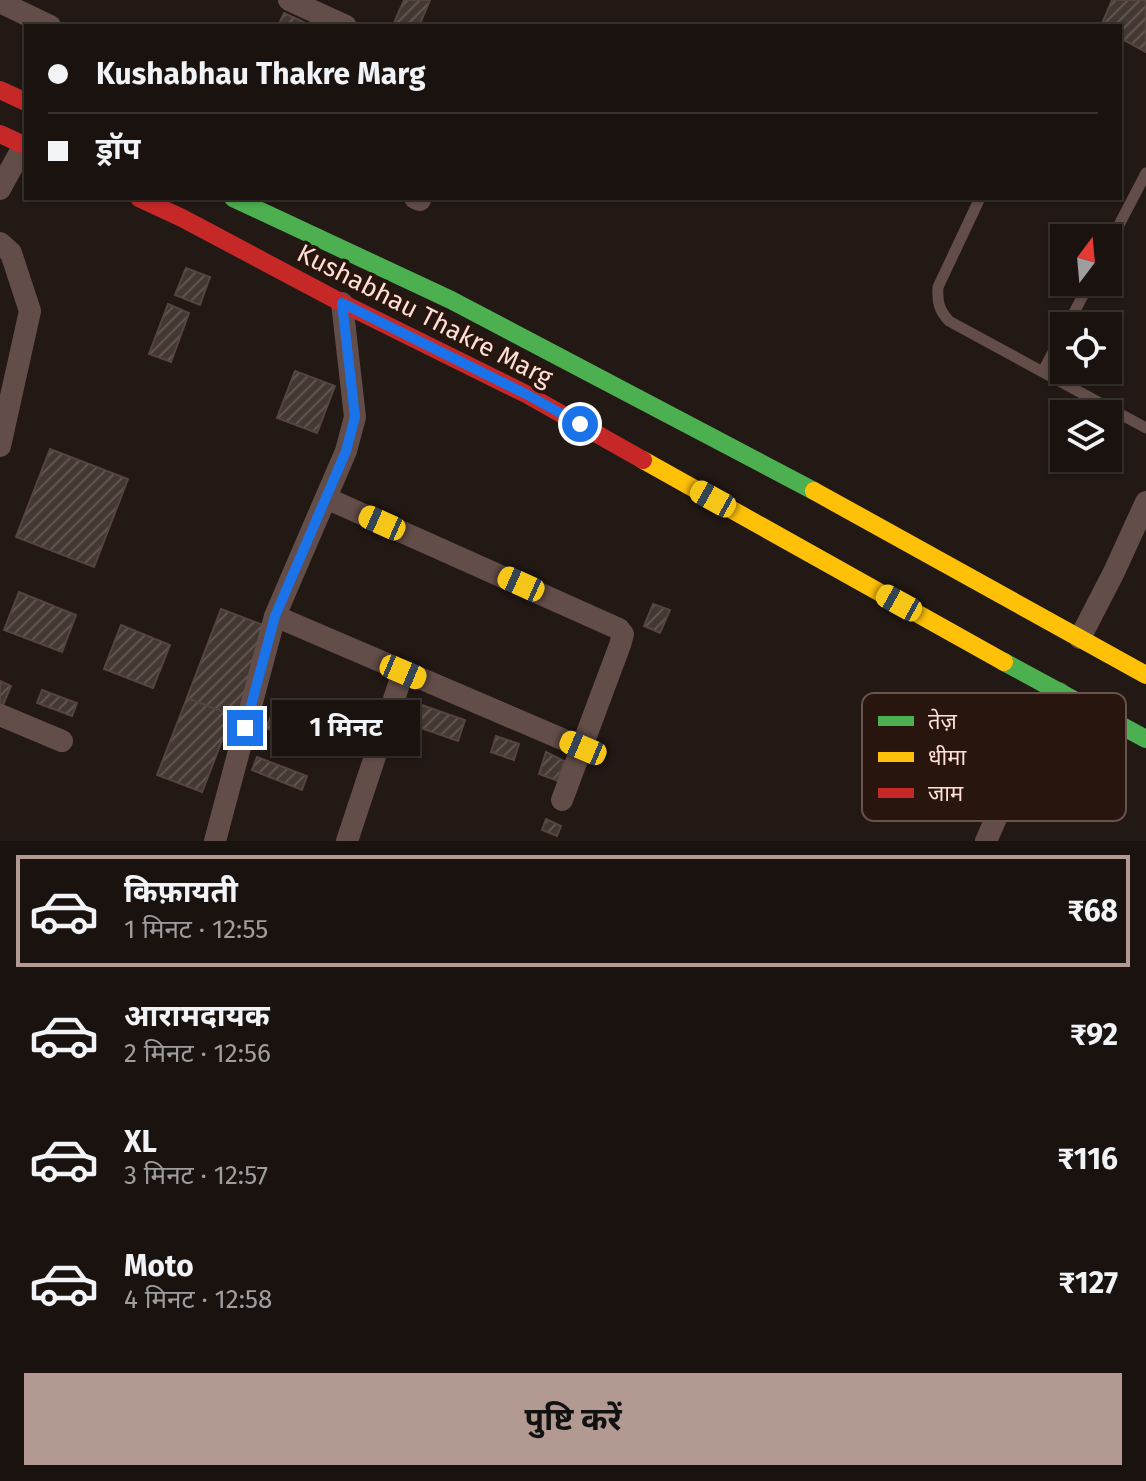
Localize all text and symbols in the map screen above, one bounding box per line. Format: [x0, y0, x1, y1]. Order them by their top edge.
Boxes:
text: Kushabhau Thakre Marg [96, 56, 425, 92]
text: ड्रॉप [96, 131, 140, 167]
north arrow [1050, 224, 1122, 296]
map controls [1050, 224, 1122, 472]
street label: Kushabhau Thakre Marg [292, 237, 558, 394]
button: locate [1050, 312, 1122, 384]
button: layers [1050, 400, 1122, 472]
route start [562, 406, 598, 442]
car [686, 477, 740, 521]
car [355, 502, 409, 544]
car [494, 563, 548, 605]
car [872, 581, 926, 625]
car [376, 652, 430, 692]
legend [862, 693, 1126, 821]
callout: 1 मिनट [273, 700, 421, 756]
text: तेज़ [928, 708, 958, 735]
route end [227, 710, 263, 746]
text: 1 मिनट [310, 712, 382, 743]
car [556, 728, 610, 768]
text: धीमा [928, 744, 966, 771]
text: जाम [928, 780, 964, 807]
text: किफ़ायती [124, 874, 238, 910]
icon: car [28, 875, 100, 947]
text: ₹68 [1067, 893, 1118, 929]
text: 1 मिनट · 12:55 [124, 914, 268, 945]
text: आरामदायक [124, 998, 270, 1034]
icon: car [28, 999, 100, 1071]
text: ₹92 [1070, 1017, 1118, 1053]
text: 2 मिनट · 12:56 [124, 1038, 271, 1069]
icon: car [28, 1123, 100, 1195]
text: XL [124, 1124, 157, 1160]
text: ₹116 [1058, 1141, 1118, 1177]
text: 3 मिनट · 12:57 [124, 1160, 268, 1191]
icon: car [28, 1247, 100, 1319]
text: Moto [124, 1248, 194, 1284]
text: ₹127 [1059, 1265, 1118, 1301]
text: 4 मिनट · 12:58 [124, 1284, 272, 1315]
button: पुष्टि करें [24, 1373, 1122, 1465]

